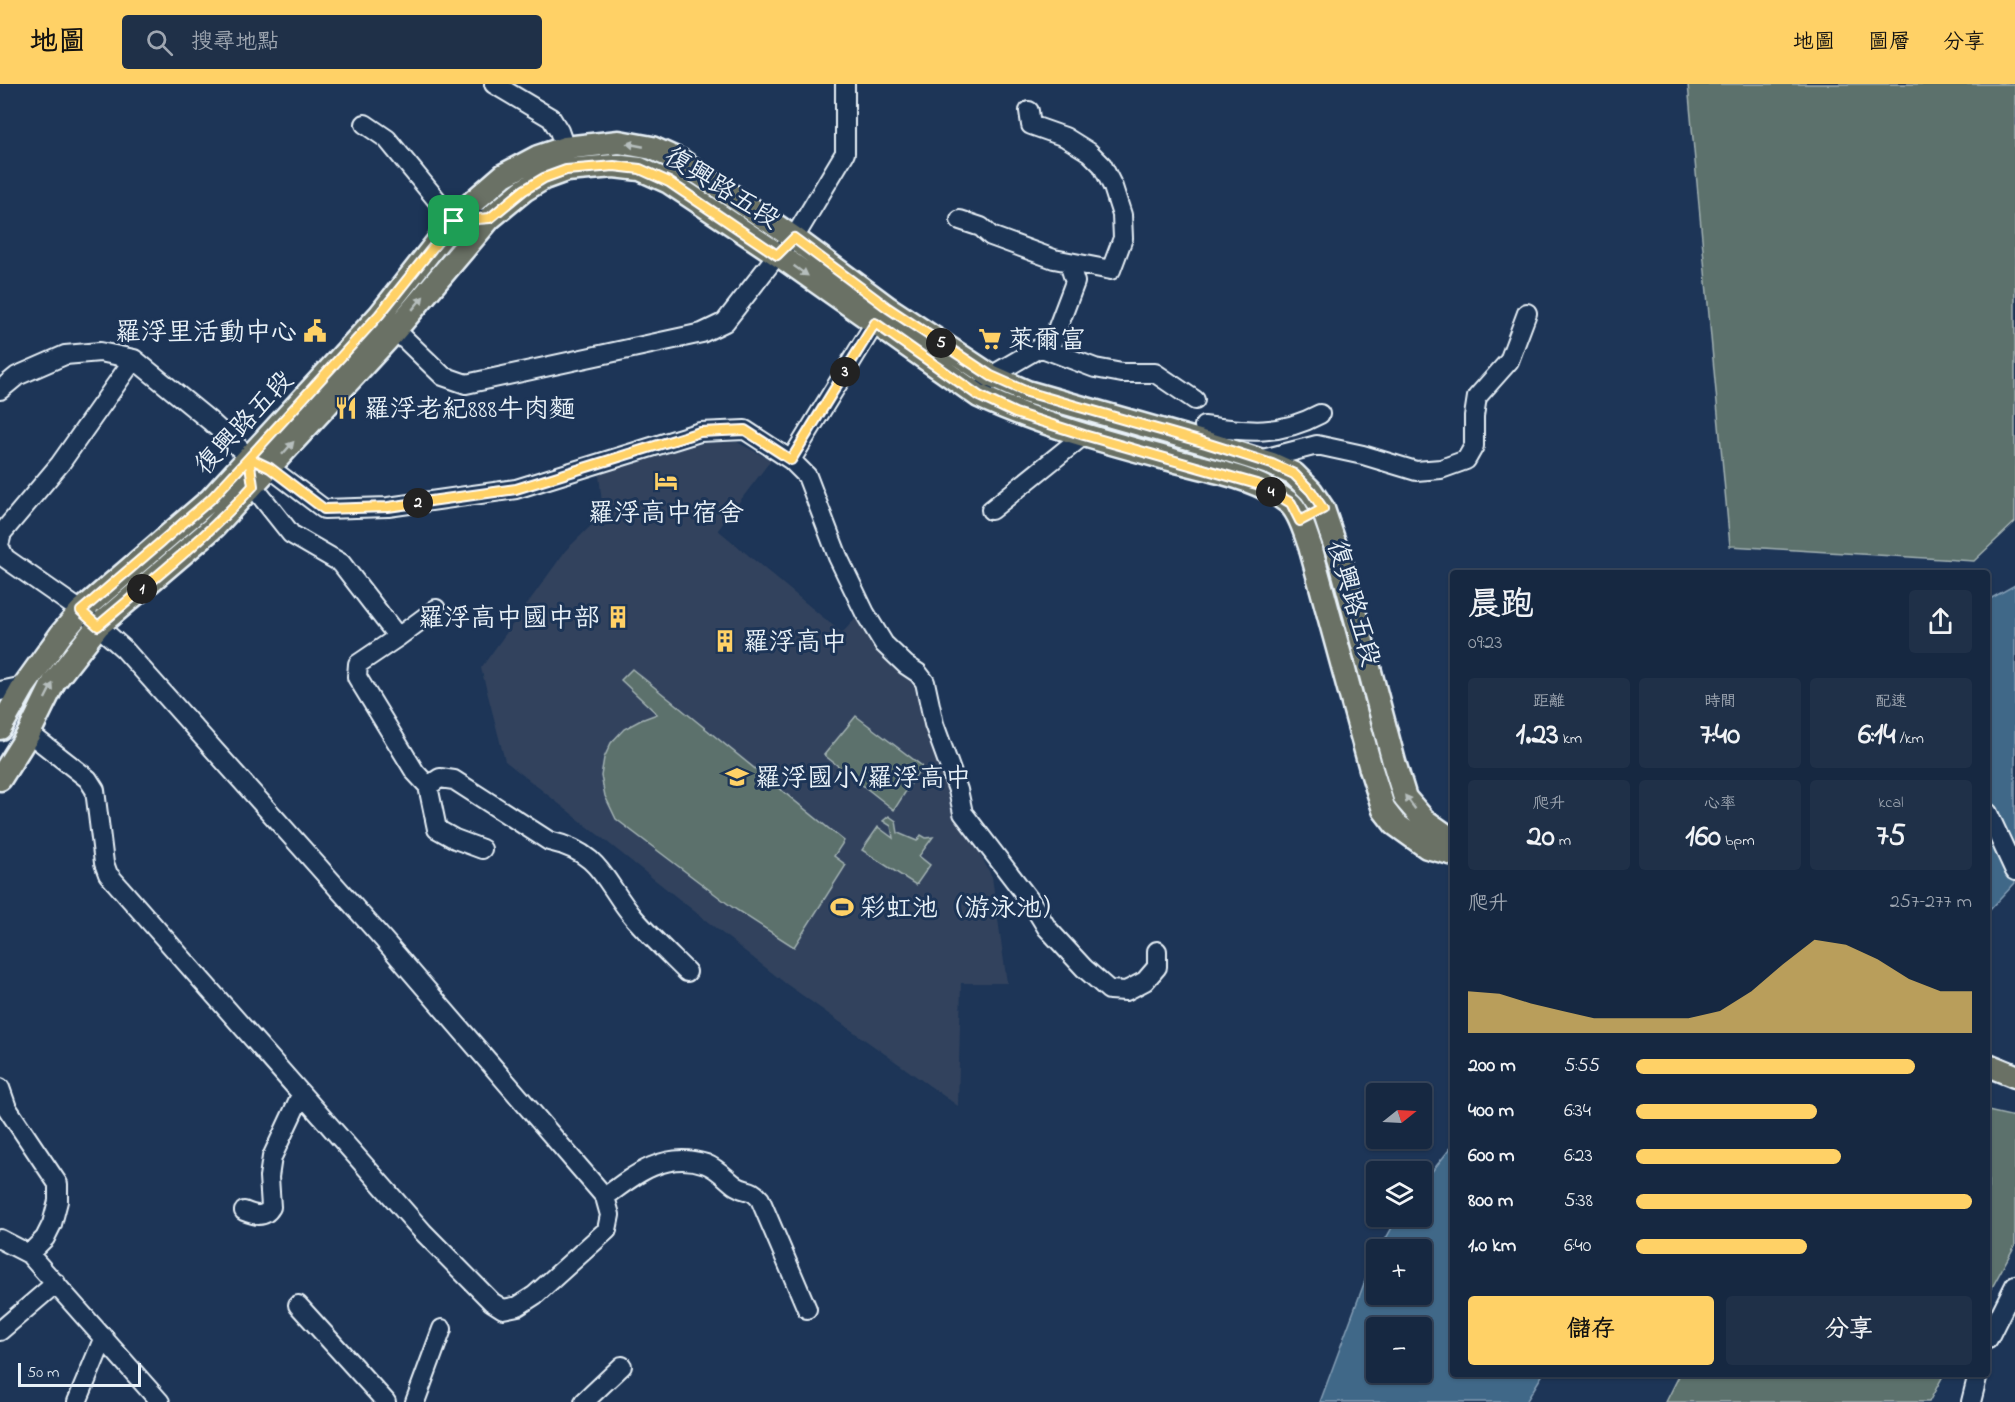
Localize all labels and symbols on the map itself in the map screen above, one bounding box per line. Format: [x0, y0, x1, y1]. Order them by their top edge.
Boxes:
street label: 復興路五段 [656, 139, 787, 240]
one-way arrow [625, 140, 644, 149]
pin [428, 195, 479, 246]
one-way arrow [793, 265, 809, 277]
one-way arrow [411, 296, 424, 311]
place label: 羅浮里活動中心 [115, 315, 297, 353]
public building icon: 羅浮里活動中心 [302, 318, 328, 344]
place label: 萊爾富 [1008, 323, 1086, 361]
supermarket icon: 萊爾富 [977, 326, 1003, 352]
pin: 5 [926, 328, 956, 358]
pin: 3 [830, 357, 860, 387]
street label: 復興路五段 [187, 364, 303, 485]
place label: 羅浮老紀888牛肉麵 [364, 392, 575, 430]
restaurant icon: 羅浮老紀888牛肉麵 [333, 395, 359, 421]
one-way arrow [281, 441, 295, 456]
hotel icon: 羅浮高中宿舍 [653, 468, 679, 494]
pin: 4 [1256, 477, 1286, 507]
pin: 2 [403, 488, 433, 518]
place label: 羅浮高中宿舍 [588, 496, 744, 534]
street label: 復興路五段 [1316, 536, 1388, 672]
pin: 1 [127, 574, 157, 604]
place label: 羅浮高中國中部 [418, 601, 600, 639]
building icon: 羅浮高中國中部 [605, 604, 631, 630]
place label: 羅浮高中 [743, 625, 847, 663]
building icon: 羅浮高中 [712, 628, 738, 654]
one-way arrow [45, 683, 54, 700]
place label: 羅浮國小/羅浮高中 [755, 761, 971, 799]
school or university icon: 羅浮國小/羅浮高中 [724, 764, 750, 790]
one-way arrow [1404, 795, 1416, 811]
place label: 彩虹池（游泳池） [860, 891, 1068, 929]
sports icon: 彩虹池（游泳池） [829, 894, 855, 920]
north arrow [1366, 1083, 1432, 1149]
scale bar [18, 1360, 141, 1388]

